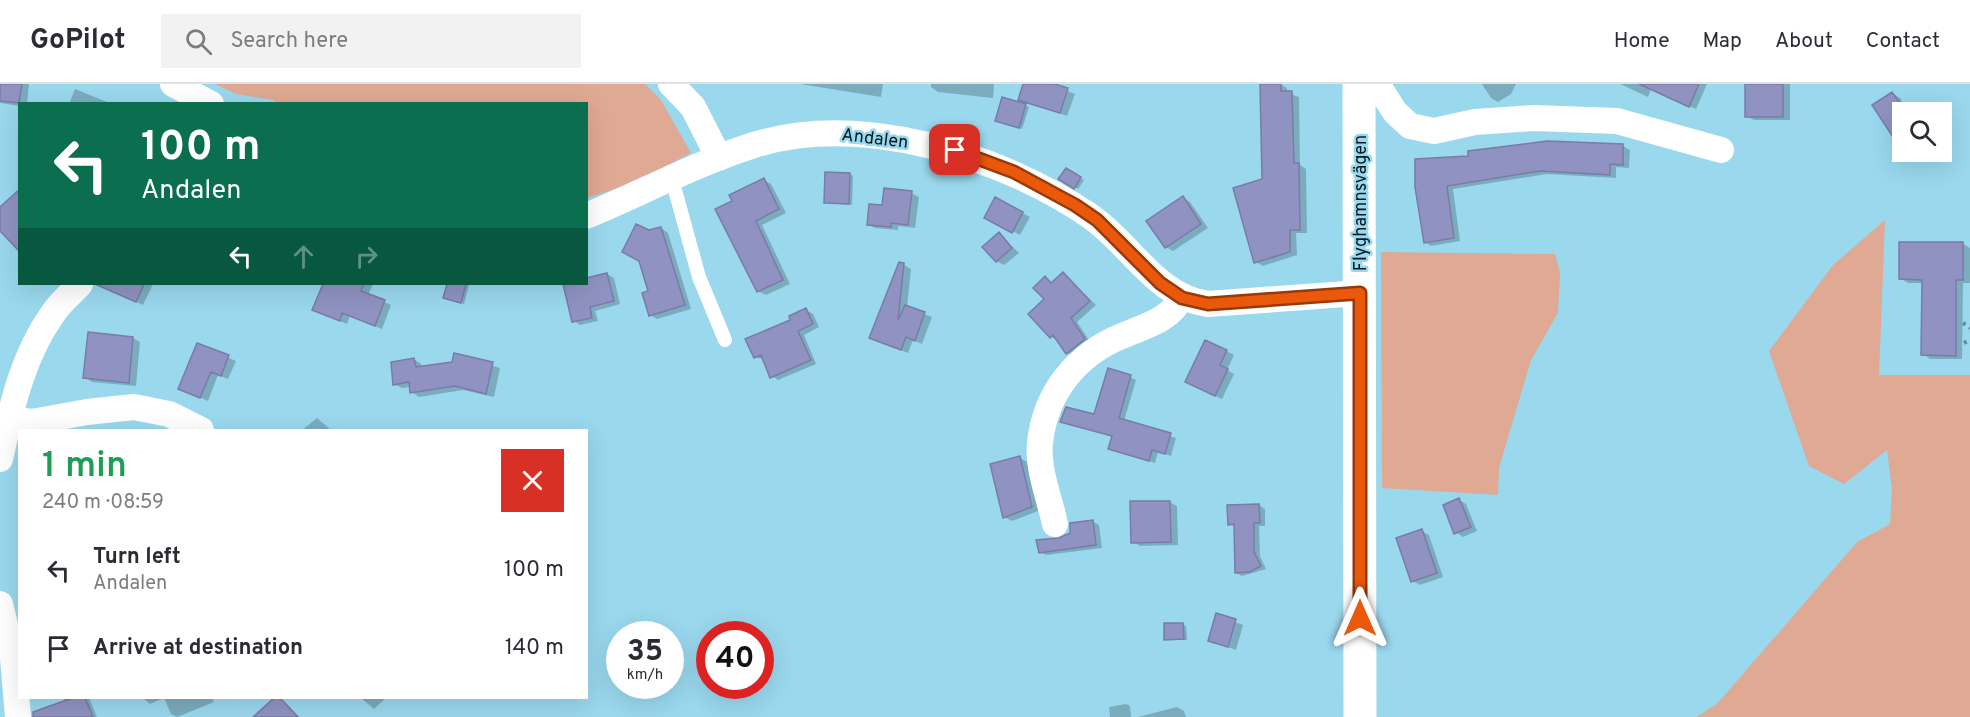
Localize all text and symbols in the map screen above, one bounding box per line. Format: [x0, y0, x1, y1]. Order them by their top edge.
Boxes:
search box [161, 14, 581, 68]
text: GoPilot [30, 23, 125, 59]
icon: search [182, 25, 215, 58]
text: Search here [230, 28, 348, 55]
text: Home [1614, 28, 1670, 55]
text: Map [1703, 28, 1742, 55]
text: About [1775, 28, 1833, 55]
text: Contact [1866, 28, 1940, 55]
map controls [1892, 102, 1952, 162]
button: search [1892, 102, 1952, 162]
text: 100 m [141, 122, 260, 175]
street label: Andalen [840, 124, 909, 155]
pin [929, 124, 980, 175]
icon: left [42, 126, 120, 204]
icon: arrive [938, 133, 971, 166]
street label: Flyghamnsvägen [1350, 135, 1373, 271]
text: Andalen [141, 174, 241, 208]
icon: left [224, 240, 257, 273]
icon: ahead [287, 240, 320, 273]
icon: right [350, 240, 383, 273]
text: 1 min [42, 444, 127, 490]
button: close [501, 449, 564, 512]
text: 240 m · 08:59 [42, 490, 164, 516]
text: Turn left [93, 544, 181, 571]
icon: left [42, 554, 75, 587]
text: 100 m [504, 557, 564, 584]
text: Andalen [93, 571, 167, 597]
position arrow [1328, 586, 1392, 650]
speed limit sign: 40 [696, 621, 774, 699]
icon: arrive [42, 632, 75, 665]
text: 35 [627, 634, 663, 671]
text: Arrive at destination [93, 635, 303, 662]
text: 140 m [505, 635, 564, 662]
text: km/h [627, 666, 663, 685]

